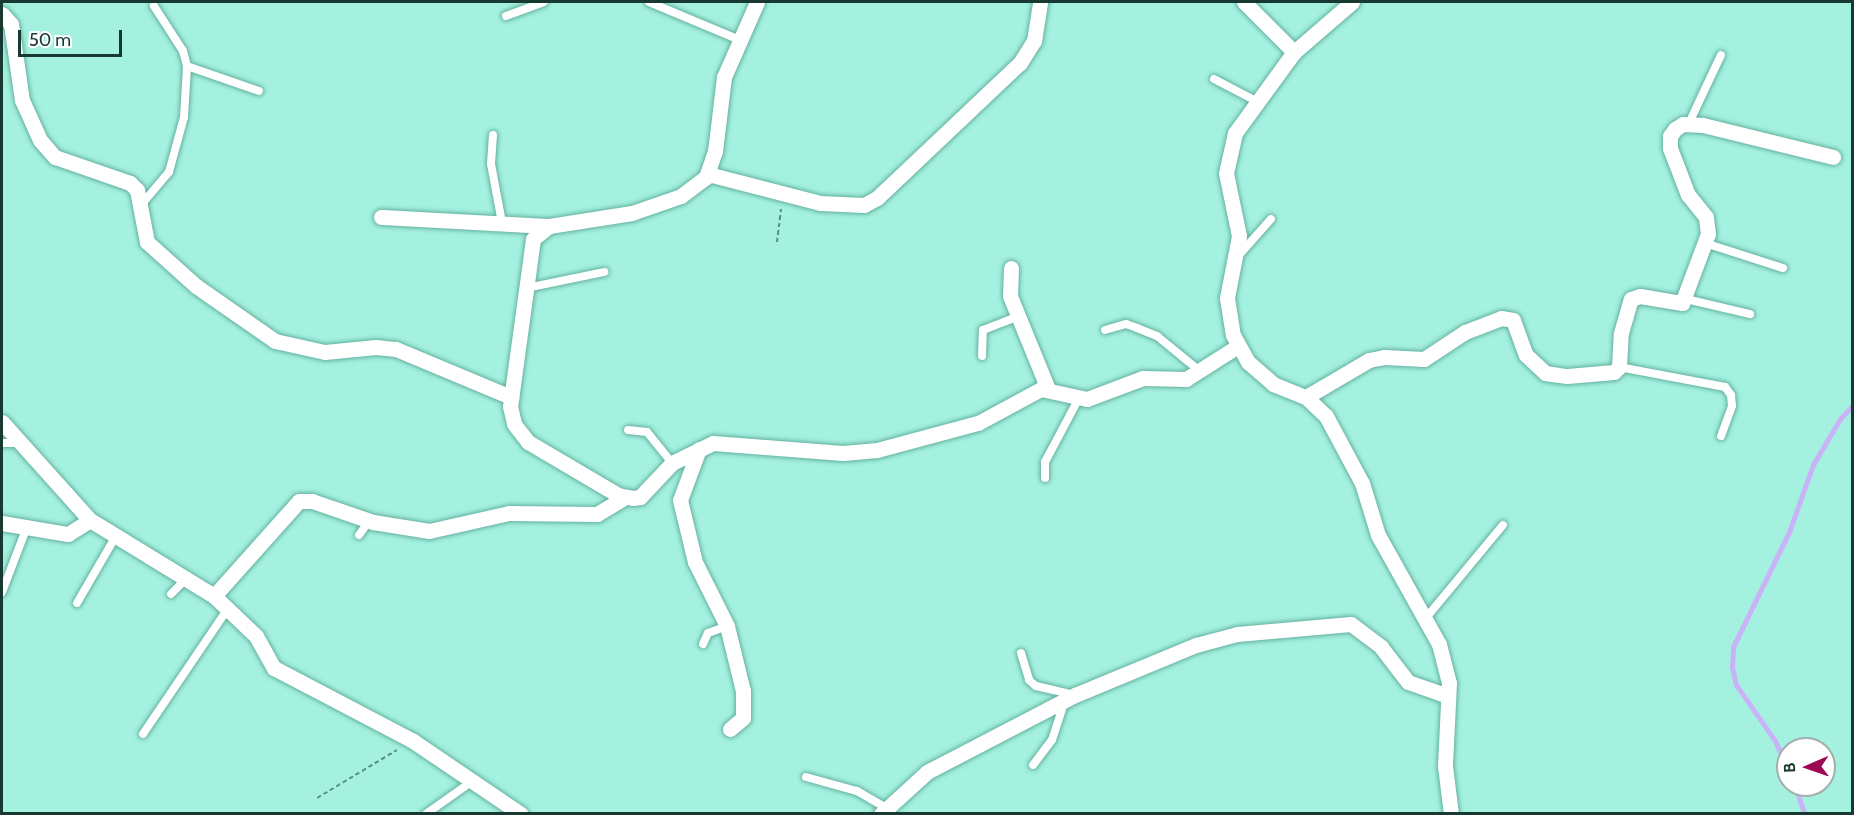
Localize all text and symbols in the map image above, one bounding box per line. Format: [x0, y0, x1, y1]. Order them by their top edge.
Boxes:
scale bar [21, 18, 124, 56]
text: 50 m [29, 29, 71, 51]
north arrow [1776, 737, 1836, 797]
text: B [1780, 762, 1799, 773]

